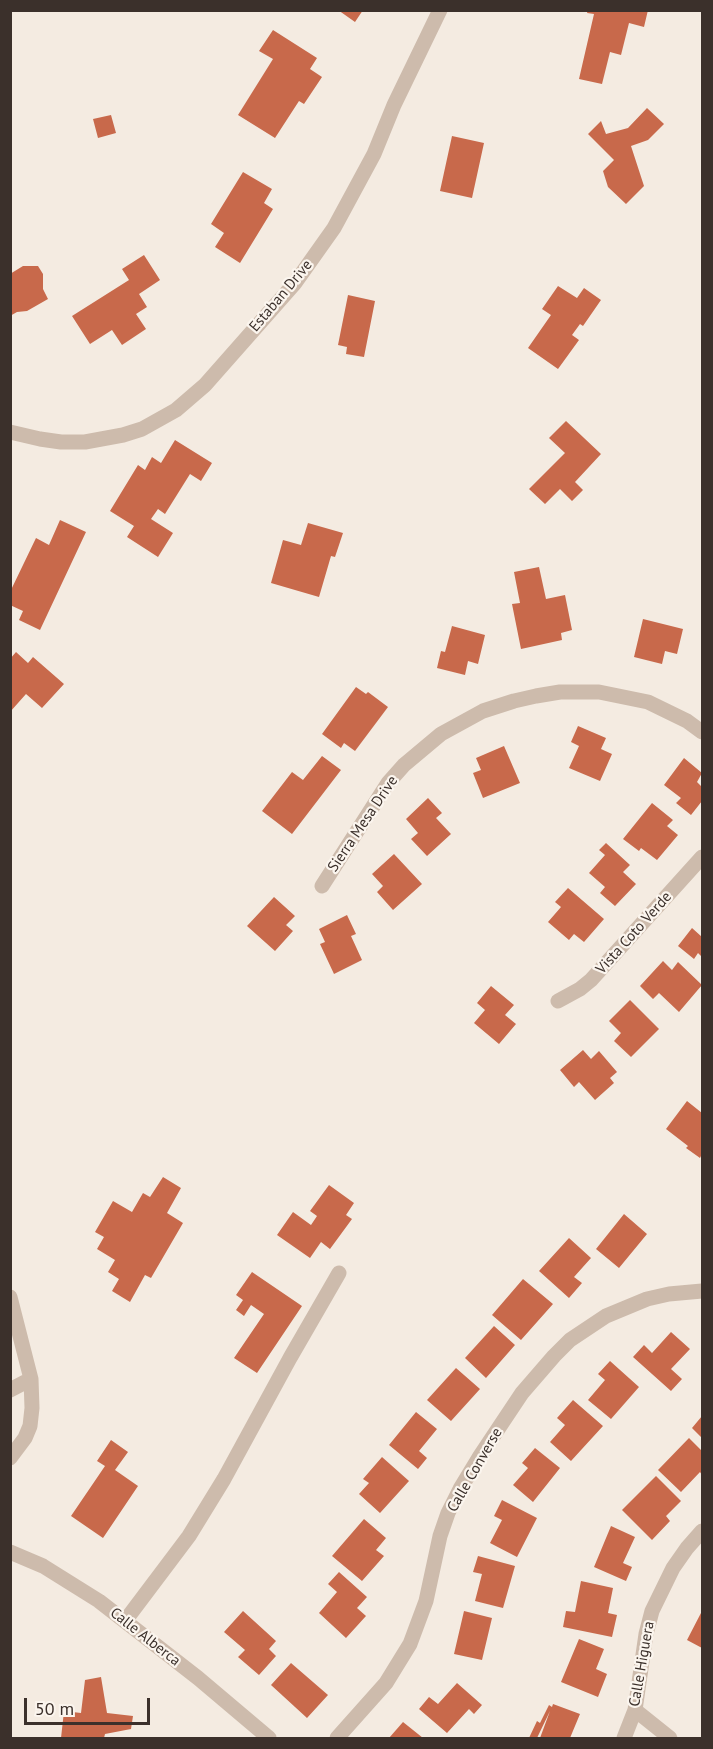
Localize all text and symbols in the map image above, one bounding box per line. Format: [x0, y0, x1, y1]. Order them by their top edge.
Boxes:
street label: Estaban Drive [246, 256, 316, 336]
street label: Sierra Mesa Drive [324, 772, 402, 876]
street label: Vista Coto Verde [592, 888, 676, 978]
street label: Calle Converse [444, 1425, 506, 1515]
street label: Calle Alberca [106, 1604, 184, 1670]
street label: Calle Higuera [626, 1620, 658, 1708]
scale bar [27, 1686, 153, 1724]
text: 50 m [35, 1697, 74, 1720]

